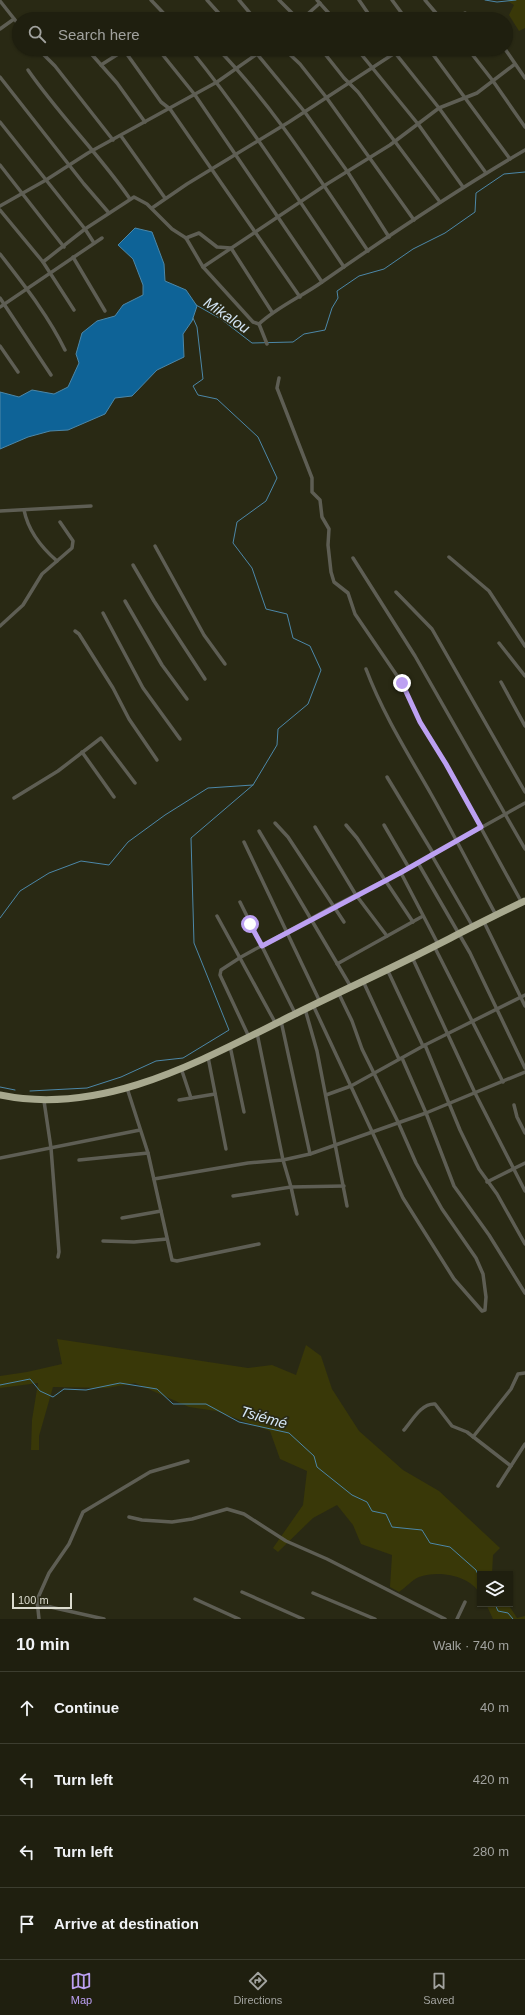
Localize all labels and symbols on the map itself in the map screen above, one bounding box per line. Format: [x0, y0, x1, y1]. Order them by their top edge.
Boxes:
water label: Mikalou [201, 294, 254, 337]
route end [393, 674, 411, 692]
route start [241, 915, 259, 933]
water label: Tsiémé [239, 1402, 289, 1432]
scale bar [12, 1591, 72, 1610]

